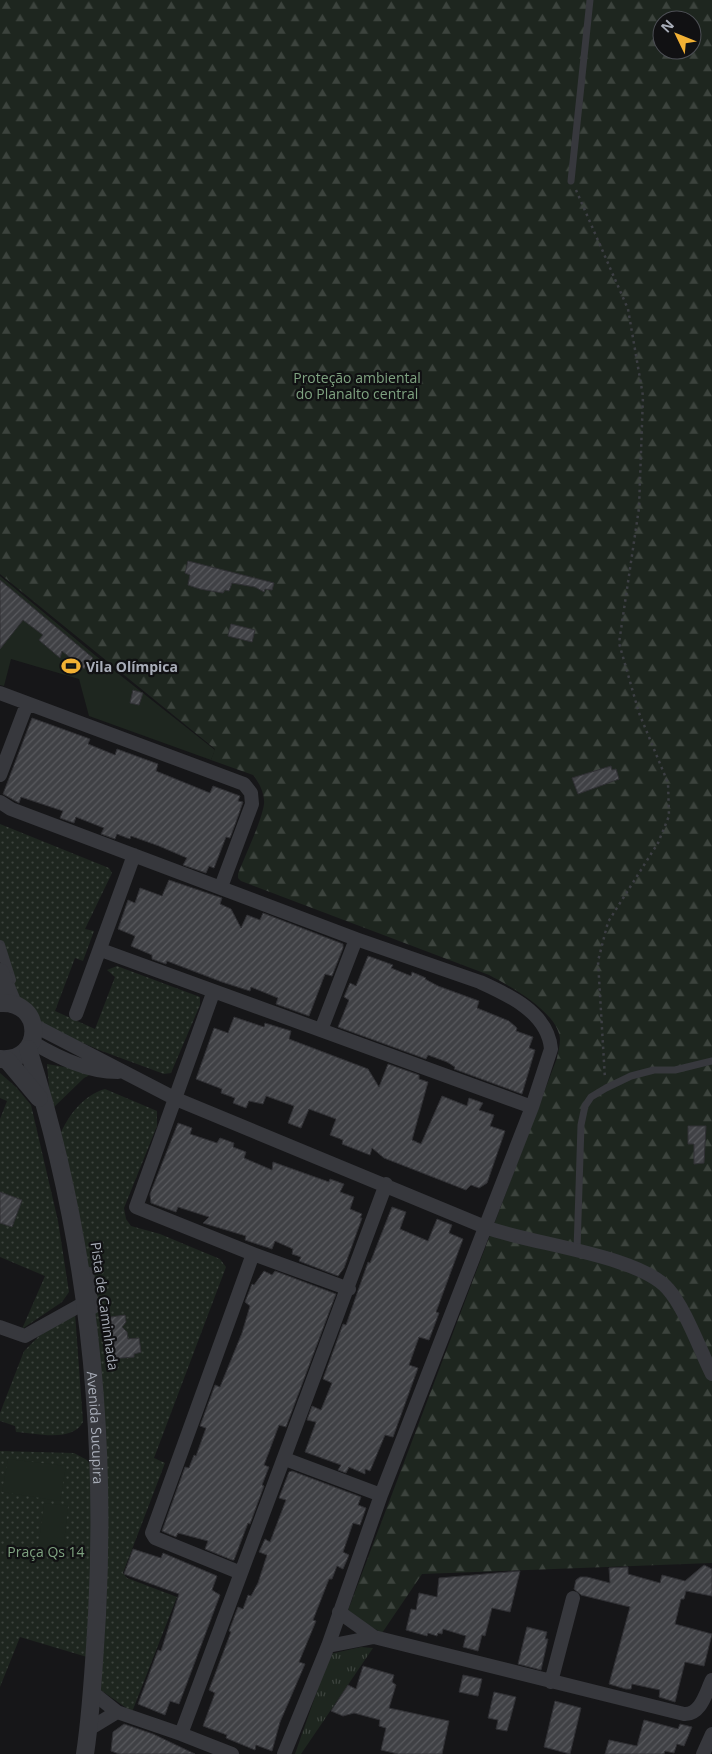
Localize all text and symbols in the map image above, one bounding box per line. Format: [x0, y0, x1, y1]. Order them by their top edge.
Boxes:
north arrow [652, 10, 702, 60]
text: N [656, 15, 678, 36]
park label: Proteção ambiental do Planalto central [293, 368, 421, 403]
sports icon: Vila Olímpica [60, 655, 82, 677]
place label: Vila Olímpica [86, 657, 178, 676]
street label: Pista de Caminhada [87, 1241, 123, 1371]
street label: Avenida Sucupira [83, 1370, 109, 1484]
park label: Praça Qs 14 [7, 1542, 85, 1561]

